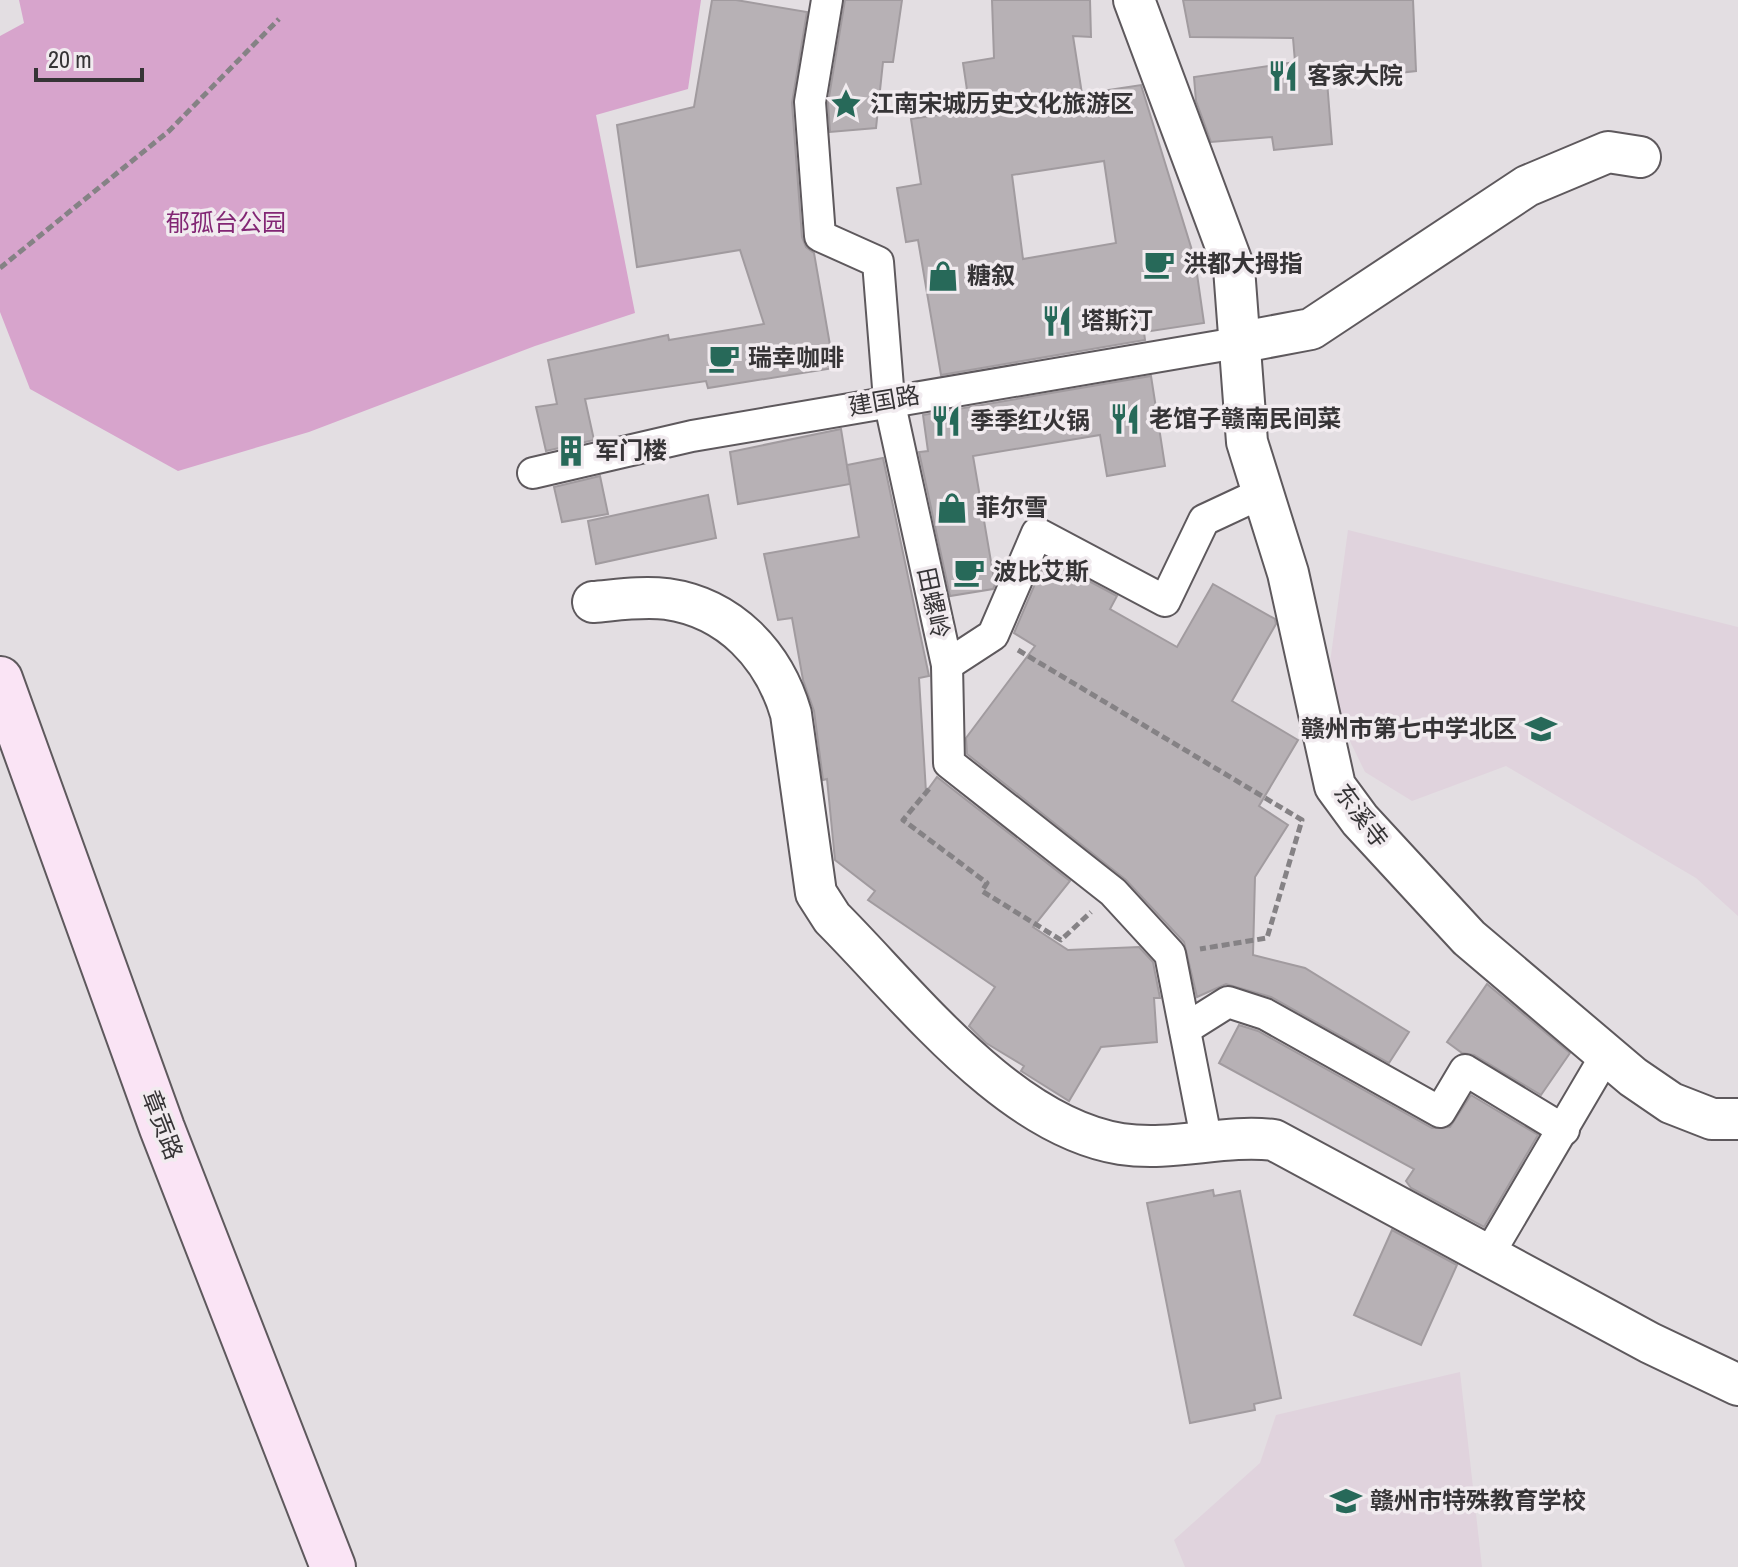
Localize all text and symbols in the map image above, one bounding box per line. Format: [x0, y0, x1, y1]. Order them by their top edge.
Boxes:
scale bar [36, 32, 142, 82]
text: 20 m [48, 43, 92, 75]
restaurant icon: 客家大院 [1266, 59, 1300, 93]
place label: 客家大院 [1307, 59, 1403, 91]
place icon: 江南宋城历史文化旅游区 [829, 87, 863, 121]
place label: 江南宋城历史文化旅游区 [870, 87, 1134, 119]
park label: 郁孤台公园 [166, 206, 286, 238]
cafe icon: 洪都大拇指 [1142, 247, 1176, 281]
place label: 洪都大拇指 [1183, 247, 1303, 279]
shop icon: 糖叙 [926, 259, 960, 293]
place label: 糖叙 [967, 259, 1015, 291]
restaurant icon: 塔斯汀 [1040, 304, 1074, 338]
place label: 塔斯汀 [1081, 304, 1153, 336]
cafe icon: 瑞幸咖啡 [707, 341, 741, 375]
place label: 瑞幸咖啡 [748, 341, 844, 373]
street label: 建国路 [846, 378, 922, 422]
restaurant icon: 老馆子赣南民间菜 [1108, 402, 1142, 436]
place label: 老馆子赣南民间菜 [1149, 402, 1341, 434]
restaurant icon: 季季红火锅 [929, 404, 963, 438]
place label: 季季红火锅 [970, 404, 1090, 436]
building icon: 军门楼 [554, 434, 588, 468]
place label: 军门楼 [595, 434, 667, 466]
shop icon: 菲尔雪 [935, 491, 969, 525]
place label: 菲尔雪 [976, 491, 1048, 523]
cafe icon: 波比艾斯 [952, 555, 986, 589]
place label: 波比艾斯 [993, 555, 1089, 587]
street label: 田螺岭 [911, 564, 957, 641]
place label: 赣州市第七中学北区 [1301, 712, 1517, 744]
school or university icon: 赣州市第七中学北区 [1524, 712, 1558, 746]
street label: 东溪寺 [1327, 777, 1396, 854]
street label: 章贡路 [135, 1085, 191, 1164]
school or university icon: 赣州市特殊教育学校 [1329, 1484, 1363, 1518]
place label: 赣州市特殊教育学校 [1370, 1484, 1586, 1516]

